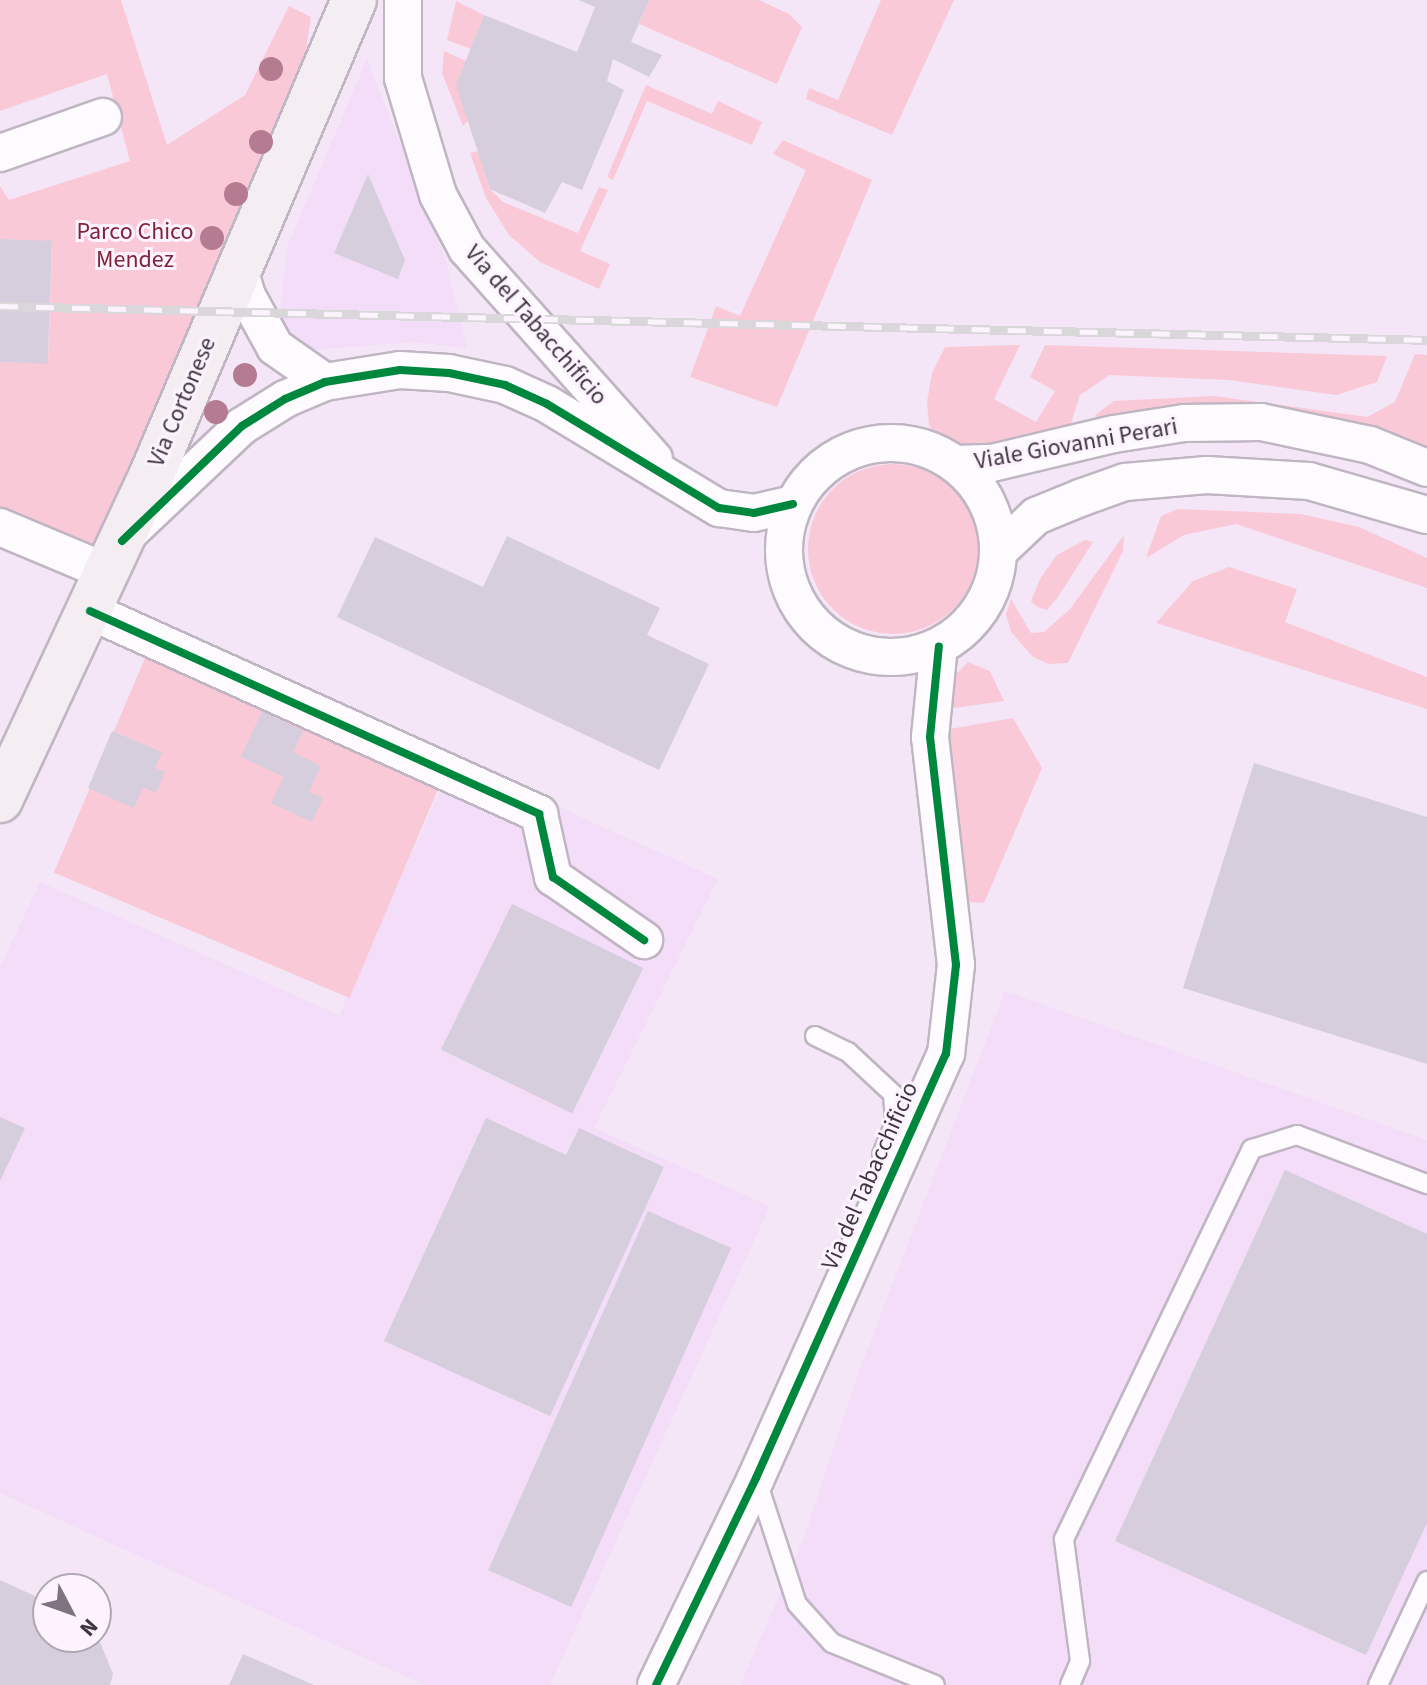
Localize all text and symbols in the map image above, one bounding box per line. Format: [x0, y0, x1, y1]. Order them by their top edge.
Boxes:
park label: Parco Chico Mendez [76, 218, 194, 274]
street label: Via del Tabacchificio [459, 239, 613, 411]
street label: Via Cortonese [142, 333, 222, 471]
street label: Viale Giovanni Perari [972, 412, 1180, 476]
street label: Via del Tabacchificio [816, 1078, 924, 1274]
north arrow [32, 1573, 112, 1653]
text: N [72, 1611, 105, 1643]

